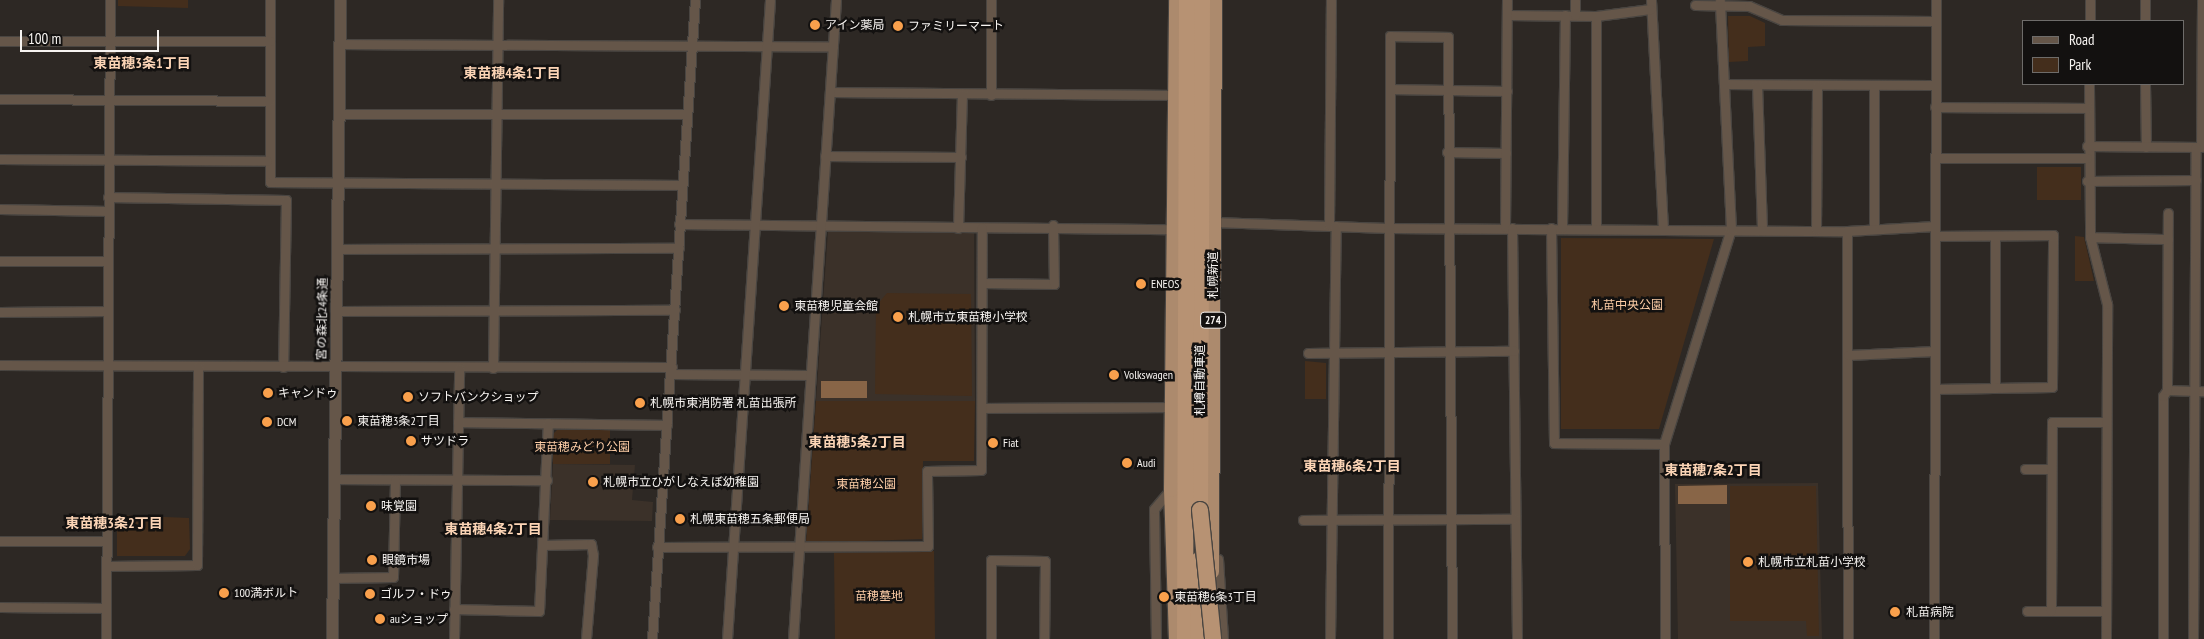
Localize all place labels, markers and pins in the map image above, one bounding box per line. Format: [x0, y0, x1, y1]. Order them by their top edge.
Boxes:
place label: アイン薬局 [825, 18, 885, 32]
marker: アイン薬局 [809, 19, 821, 31]
place label: ファミリーマート [908, 19, 1004, 33]
marker: ファミリーマート [892, 20, 904, 32]
place label: ENEOS [1151, 277, 1179, 291]
marker: ENEOS [1135, 278, 1147, 290]
place label: 東苗穂児童会館 [794, 299, 878, 313]
marker: 東苗穂児童会館 [778, 300, 790, 312]
place label: 札幌市立東苗穂小学校 [908, 310, 1028, 324]
marker: 札幌市立東苗穂小学校 [892, 311, 904, 323]
place label: Volkswagen [1124, 368, 1173, 382]
marker: Volkswagen [1108, 369, 1120, 381]
place label: キャンドゥ [278, 386, 338, 400]
marker: キャンドゥ [262, 387, 274, 399]
place label: ソフトバンクショップ [418, 390, 538, 404]
marker: ソフトバンクショップ [402, 391, 414, 403]
place label: 札幌市東消防署 札苗出張所 [650, 396, 797, 410]
marker: 札幌市東消防署 札苗出張所 [634, 397, 646, 409]
place label: 東苗穂3条2丁目 [357, 414, 440, 428]
place label: DCM [277, 415, 296, 429]
marker: 東苗穂3条2丁目 [341, 415, 353, 427]
marker: DCM [261, 416, 273, 428]
place label: サツドラ [421, 434, 469, 448]
marker: サツドラ [405, 435, 417, 447]
place label: Fiat [1003, 436, 1019, 450]
marker: Fiat [987, 437, 999, 449]
place label: Audi [1137, 456, 1156, 470]
marker: Audi [1121, 457, 1133, 469]
place label: 札幌市立ひがしなえぼ幼稚園 [603, 475, 759, 489]
marker: 札幌市立ひがしなえぼ幼稚園 [587, 476, 599, 488]
place label: 味覚園 [381, 499, 417, 513]
marker: 味覚園 [365, 500, 377, 512]
place label: 札幌東苗穂五条郵便局 [690, 512, 810, 526]
marker: 札幌東苗穂五条郵便局 [674, 513, 686, 525]
place label: 眼鏡市場 [382, 553, 430, 567]
marker: 眼鏡市場 [366, 554, 378, 566]
place label: 札幌市立札苗小学校 [1758, 555, 1866, 569]
marker: 札幌市立札苗小学校 [1742, 556, 1754, 568]
place label: 100満ボルト [234, 586, 298, 600]
marker: 100満ボルト [218, 587, 230, 599]
place label: ゴルフ・ドゥ [380, 587, 452, 601]
marker: ゴルフ・ドゥ [364, 588, 376, 600]
place label: 東苗穂6条3丁目 [1174, 590, 1257, 604]
marker: 東苗穂6条3丁目 [1158, 591, 1170, 603]
marker: 札苗病院 [1888, 605, 1902, 619]
place label: 札苗病院 [1906, 605, 1954, 619]
place label: auショップ [390, 612, 448, 626]
marker: auショップ [374, 613, 386, 625]

